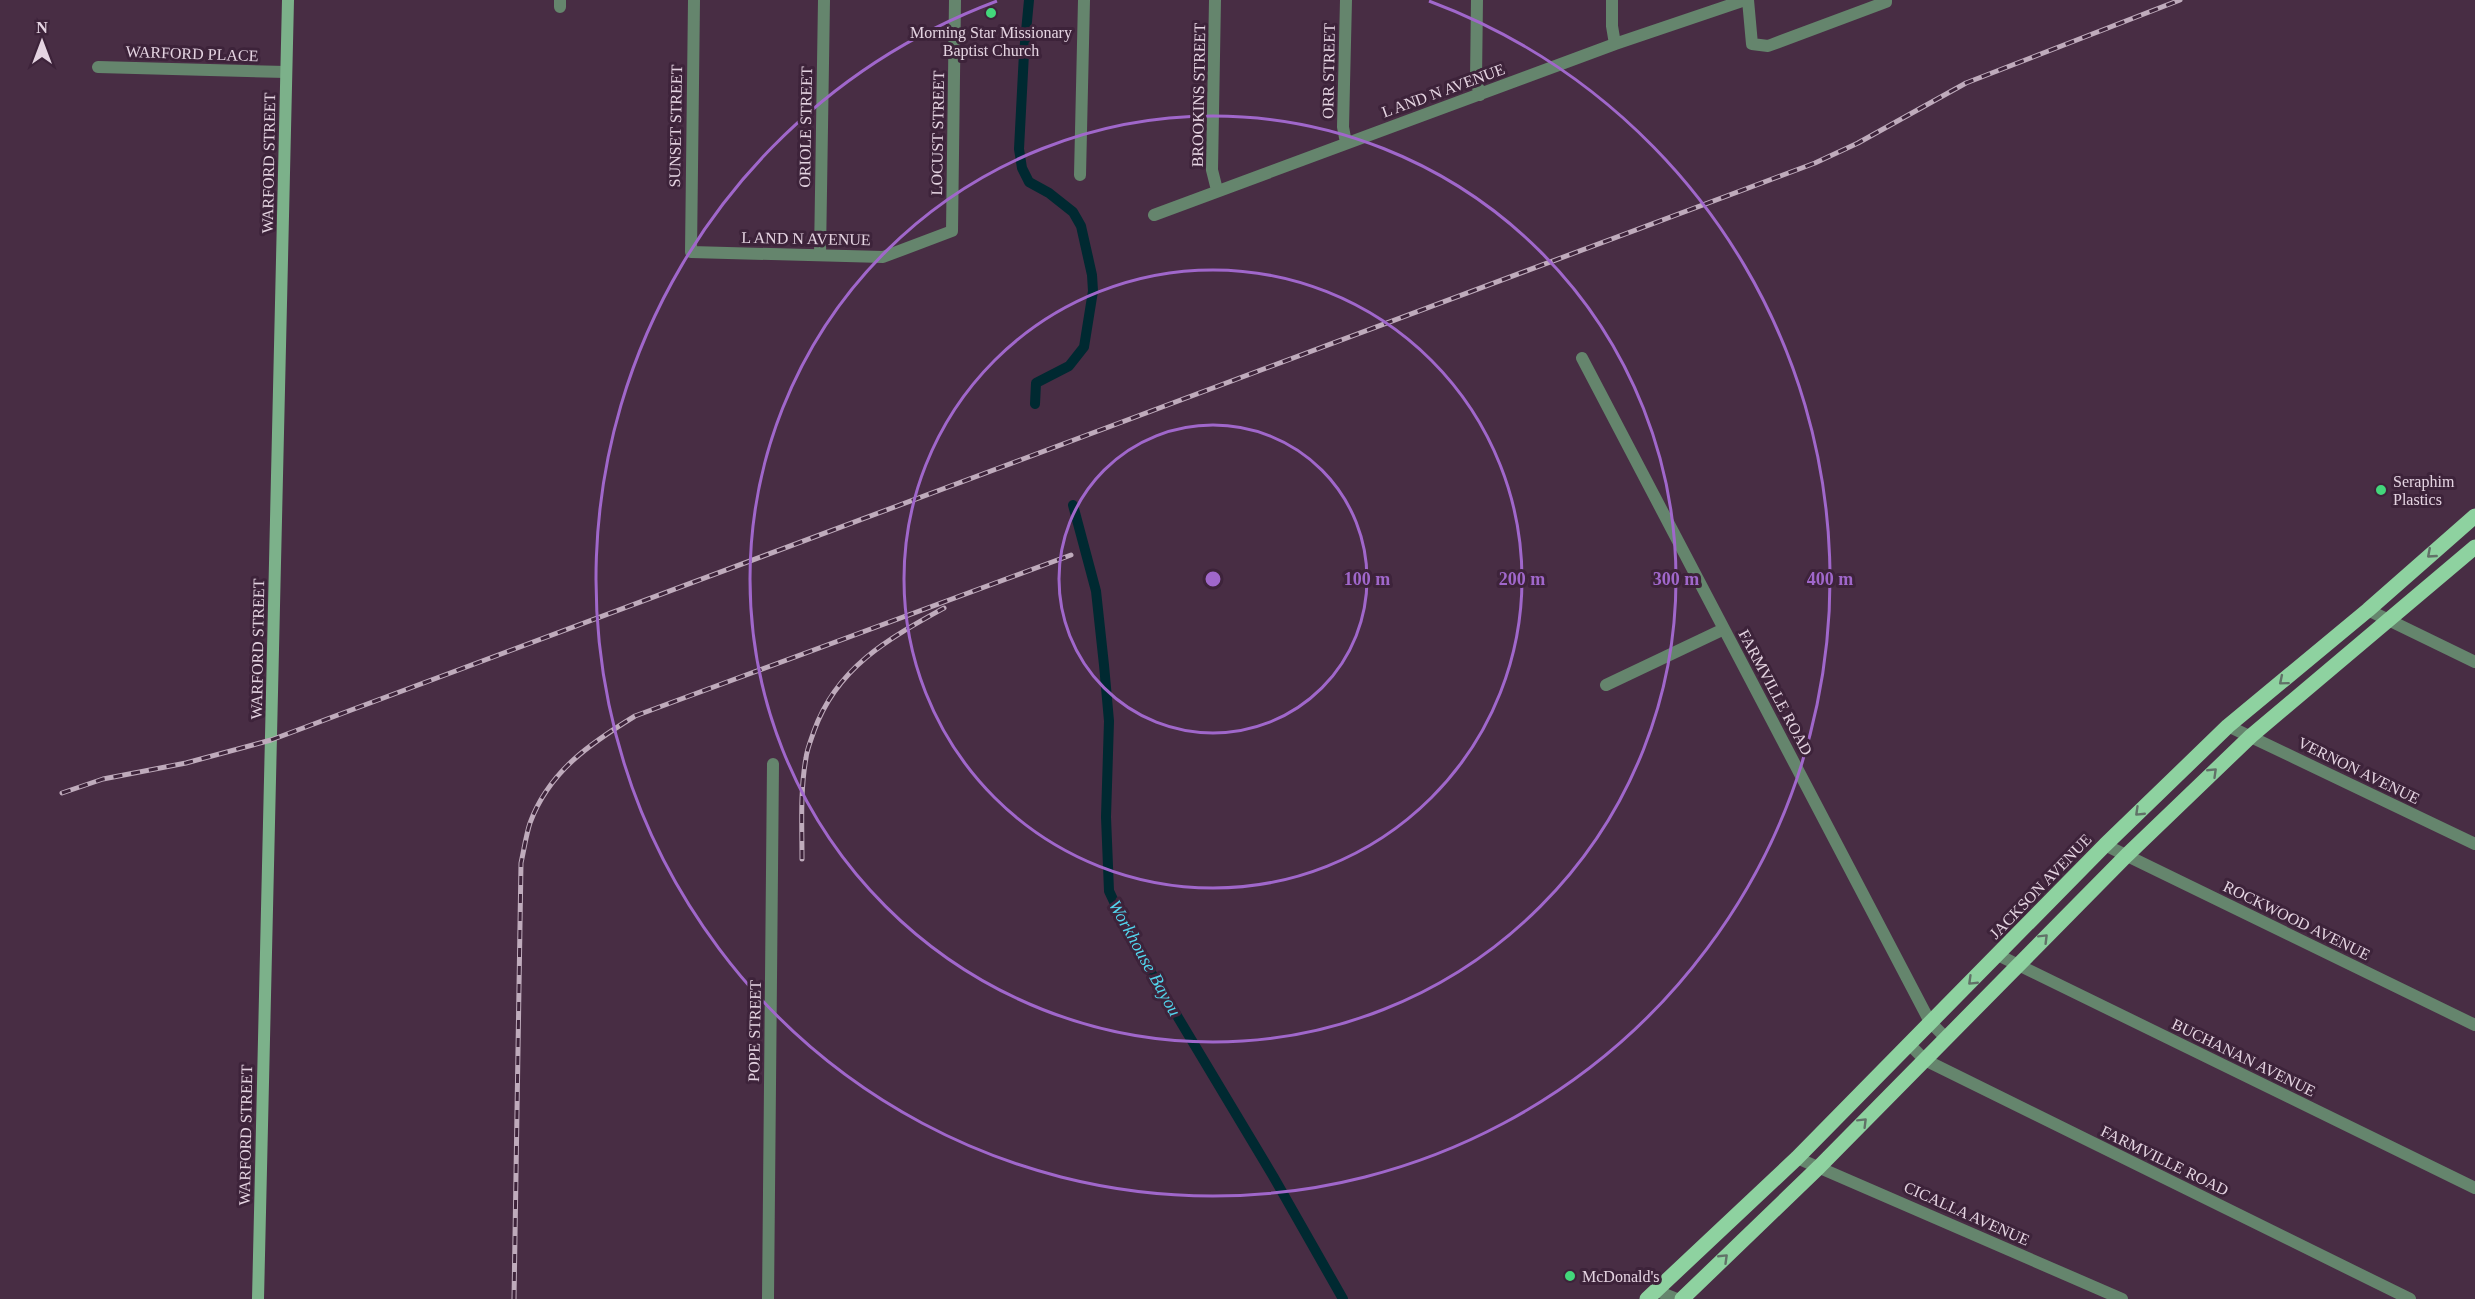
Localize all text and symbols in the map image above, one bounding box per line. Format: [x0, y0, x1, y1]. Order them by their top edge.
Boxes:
marker: Morning Star Missionary Baptist Church [984, 6, 998, 20]
north arrow [12, 12, 72, 72]
text: N [36, 19, 48, 36]
street label: BROOKINS STREET [1189, 22, 1208, 167]
street label: ORR STREET [1319, 23, 1338, 119]
place label: Morning Star Missionary Baptist Church [910, 24, 1072, 60]
street label: WARFORD PLACE [125, 43, 259, 64]
street label: L AND N AVENUE [1379, 60, 1507, 121]
street label: SUNSET STREET [666, 64, 685, 188]
street label: ORIOLE STREET [796, 66, 815, 188]
street label: LOCUST STREET [928, 70, 947, 195]
street label: WARFORD STREET [259, 92, 278, 234]
street label: L AND N AVENUE [741, 229, 871, 248]
place label: Seraphim Plastics [2393, 473, 2455, 508]
marker: Seraphim Plastics [2374, 483, 2388, 497]
one-way arrow [2427, 547, 2438, 558]
centre of rings [1203, 569, 1223, 589]
text: 100 m [1344, 569, 1390, 589]
text: 200 m [1499, 569, 1545, 589]
text: 300 m [1653, 569, 1699, 589]
text: 400 m [1807, 569, 1853, 589]
street label: WARFORD STREET [248, 578, 267, 720]
street label: FARMVILLE ROAD [1735, 627, 1816, 758]
one-way arrow [2279, 673, 2290, 684]
street label: VERNON AVENUE [2295, 734, 2422, 807]
one-way arrow [2206, 769, 2217, 780]
one-way arrow [2135, 805, 2146, 816]
street label: JACKSON AVENUE [1986, 831, 2095, 942]
street label: ROCKWOOD AVENUE [2221, 878, 2373, 963]
water label: Workhouse Bayou [1105, 896, 1185, 1020]
one-way arrow [2037, 935, 2048, 946]
one-way arrow [1969, 973, 1980, 984]
street label: POPE STREET [745, 980, 764, 1082]
street label: BUCHANAN AVENUE [2169, 1015, 2318, 1100]
street label: WARFORD STREET [236, 1064, 255, 1206]
one-way arrow [1856, 1119, 1867, 1130]
street label: FARMVILLE ROAD [2098, 1122, 2231, 1199]
street label: CICALLA AVENUE [1902, 1178, 2032, 1249]
one-way arrow [1716, 1255, 1727, 1266]
place label: McDonald's [1582, 1268, 1660, 1285]
marker: McDonald's [1563, 1269, 1577, 1283]

